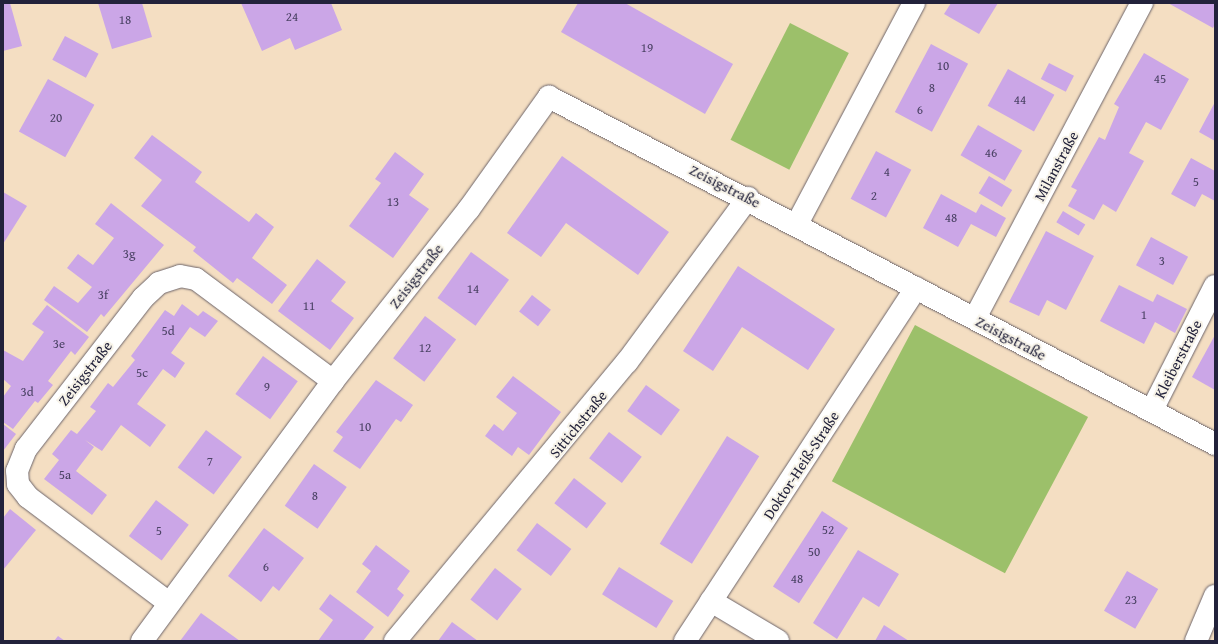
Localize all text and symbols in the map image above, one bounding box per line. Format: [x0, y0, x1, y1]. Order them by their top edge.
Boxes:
house number: 24 [286, 9, 298, 25]
house number: 18 [119, 12, 131, 28]
house number: 19 [641, 40, 653, 56]
house number: 10 [937, 58, 949, 74]
house number: 45 [1154, 71, 1166, 87]
house number: 8 [929, 80, 935, 96]
house number: 44 [1014, 92, 1026, 108]
house number: 6 [917, 102, 923, 118]
house number: 20 [50, 110, 62, 126]
street label: Milanstraße [1030, 128, 1082, 204]
house number: 46 [985, 145, 997, 161]
street label: Zeisigstraße [687, 160, 763, 212]
house number: 4 [884, 164, 890, 180]
house number: 5 [1193, 174, 1199, 190]
house number: 2 [871, 188, 877, 204]
house number: 13 [387, 194, 399, 210]
house number: 48 [945, 210, 957, 226]
street label: Zeisigstraße [385, 240, 447, 312]
house number: 3g [123, 246, 135, 262]
house number: 3 [1159, 253, 1165, 269]
house number: 14 [467, 281, 479, 297]
house number: 3f [98, 287, 108, 303]
house number: 11 [303, 298, 315, 314]
house number: 1 [1141, 307, 1147, 323]
street label: Zeisigstraße [973, 312, 1049, 364]
street label: Kleiberstraße [1151, 317, 1205, 401]
house number: 5d [161, 323, 175, 339]
house number: 3e [53, 336, 65, 352]
street label: Zeisigstraße [54, 337, 116, 409]
house number: 12 [419, 340, 431, 356]
house number: 5c [136, 365, 148, 381]
house number: 9 [264, 379, 270, 395]
house number: 3d [20, 384, 34, 400]
street label: Sittichstraße [545, 387, 611, 461]
street label: Doktor-Heiß-Straße [759, 408, 843, 522]
house number: 10 [359, 419, 371, 435]
house number: 7 [207, 454, 213, 470]
house number: 5a [59, 467, 71, 483]
house number: 8 [312, 488, 318, 504]
house number: 52 [822, 522, 834, 538]
house number: 5 [156, 523, 162, 539]
house number: 50 [808, 544, 820, 560]
house number: 6 [263, 559, 269, 575]
house number: 48 [791, 571, 803, 587]
house number: 23 [1125, 592, 1137, 608]

